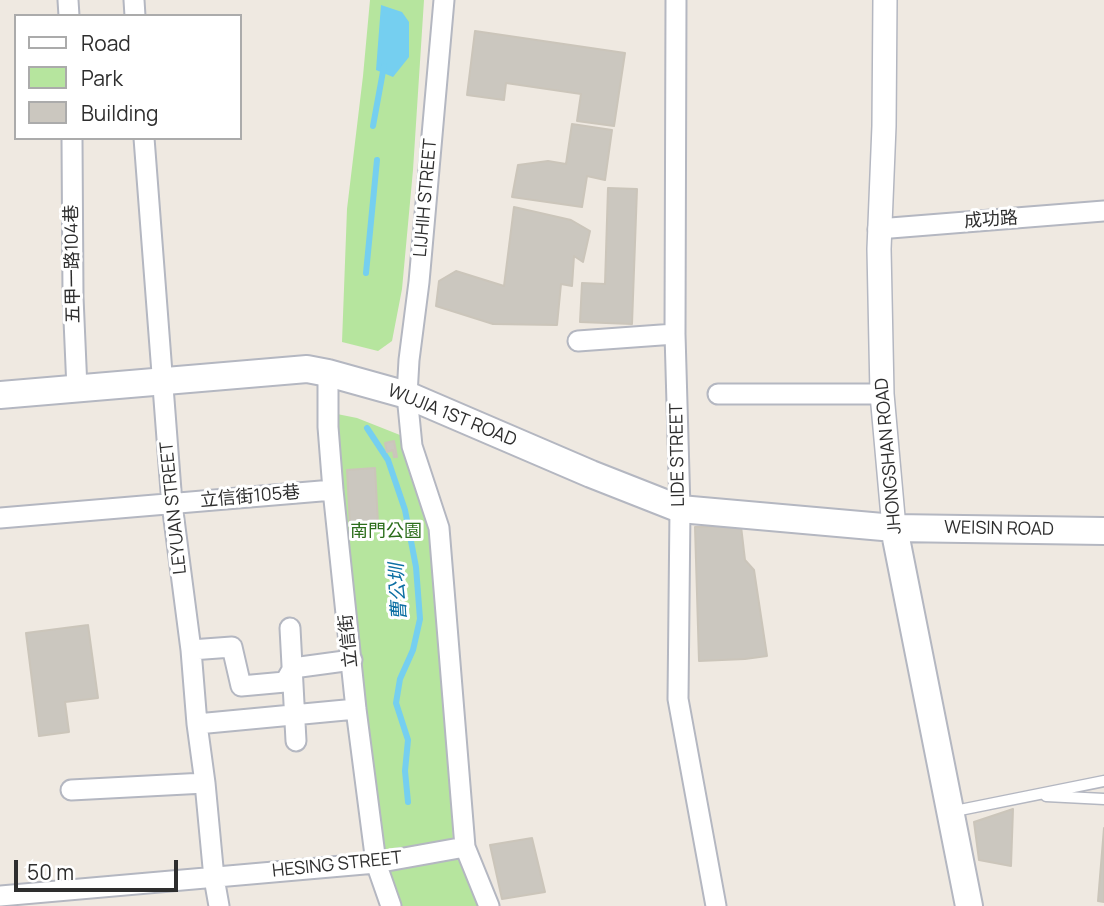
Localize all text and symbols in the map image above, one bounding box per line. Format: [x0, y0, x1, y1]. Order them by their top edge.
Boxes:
legend [14, 14, 242, 140]
text: Road [81, 29, 131, 57]
text: Park [81, 64, 123, 92]
text: Building [81, 99, 158, 127]
street label: LIJHIH STREET [410, 138, 442, 258]
street label: 五甲一路104巷 [61, 205, 85, 323]
street label: 成功路 [963, 207, 1019, 233]
street label: JHONGSHAN ROAD [871, 377, 907, 535]
street label: WUJIA 1ST ROAD [384, 380, 520, 452]
street label: LIDE STREET [666, 403, 690, 507]
street label: LEYUAN STREET [156, 441, 192, 575]
street label: 立信街105巷 [199, 482, 301, 512]
street label: WEISIN ROAD [944, 517, 1054, 541]
park label: 南門公園 [350, 521, 422, 543]
water label: 曹公圳 [386, 563, 412, 621]
street label: 立信街 [335, 613, 363, 669]
scale bar [18, 846, 182, 890]
street label: HESING STREET [271, 847, 403, 883]
text: 50 m [27, 858, 74, 886]

